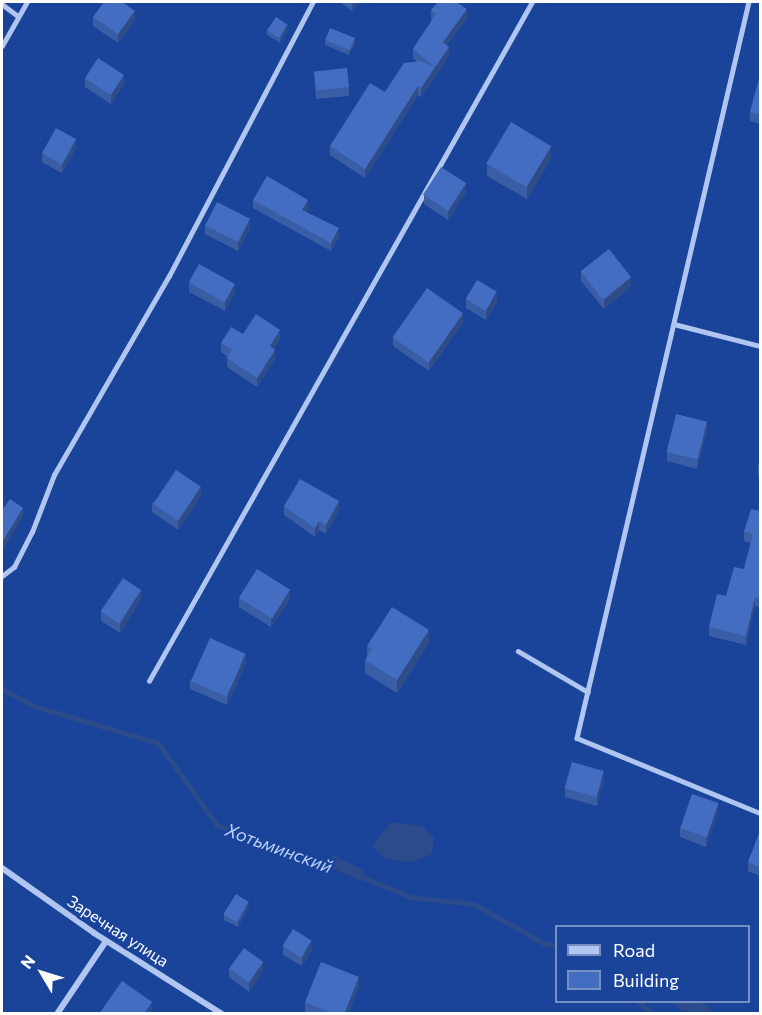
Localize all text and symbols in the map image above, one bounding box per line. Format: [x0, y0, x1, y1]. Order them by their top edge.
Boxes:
water label: Хотьминский [223, 819, 335, 877]
street label: Заречная улица [64, 891, 172, 971]
legend [555, 925, 750, 1003]
text: Road [613, 939, 655, 961]
north arrow [12, 943, 72, 1003]
text: N [16, 951, 39, 972]
text: Building [613, 969, 679, 991]

